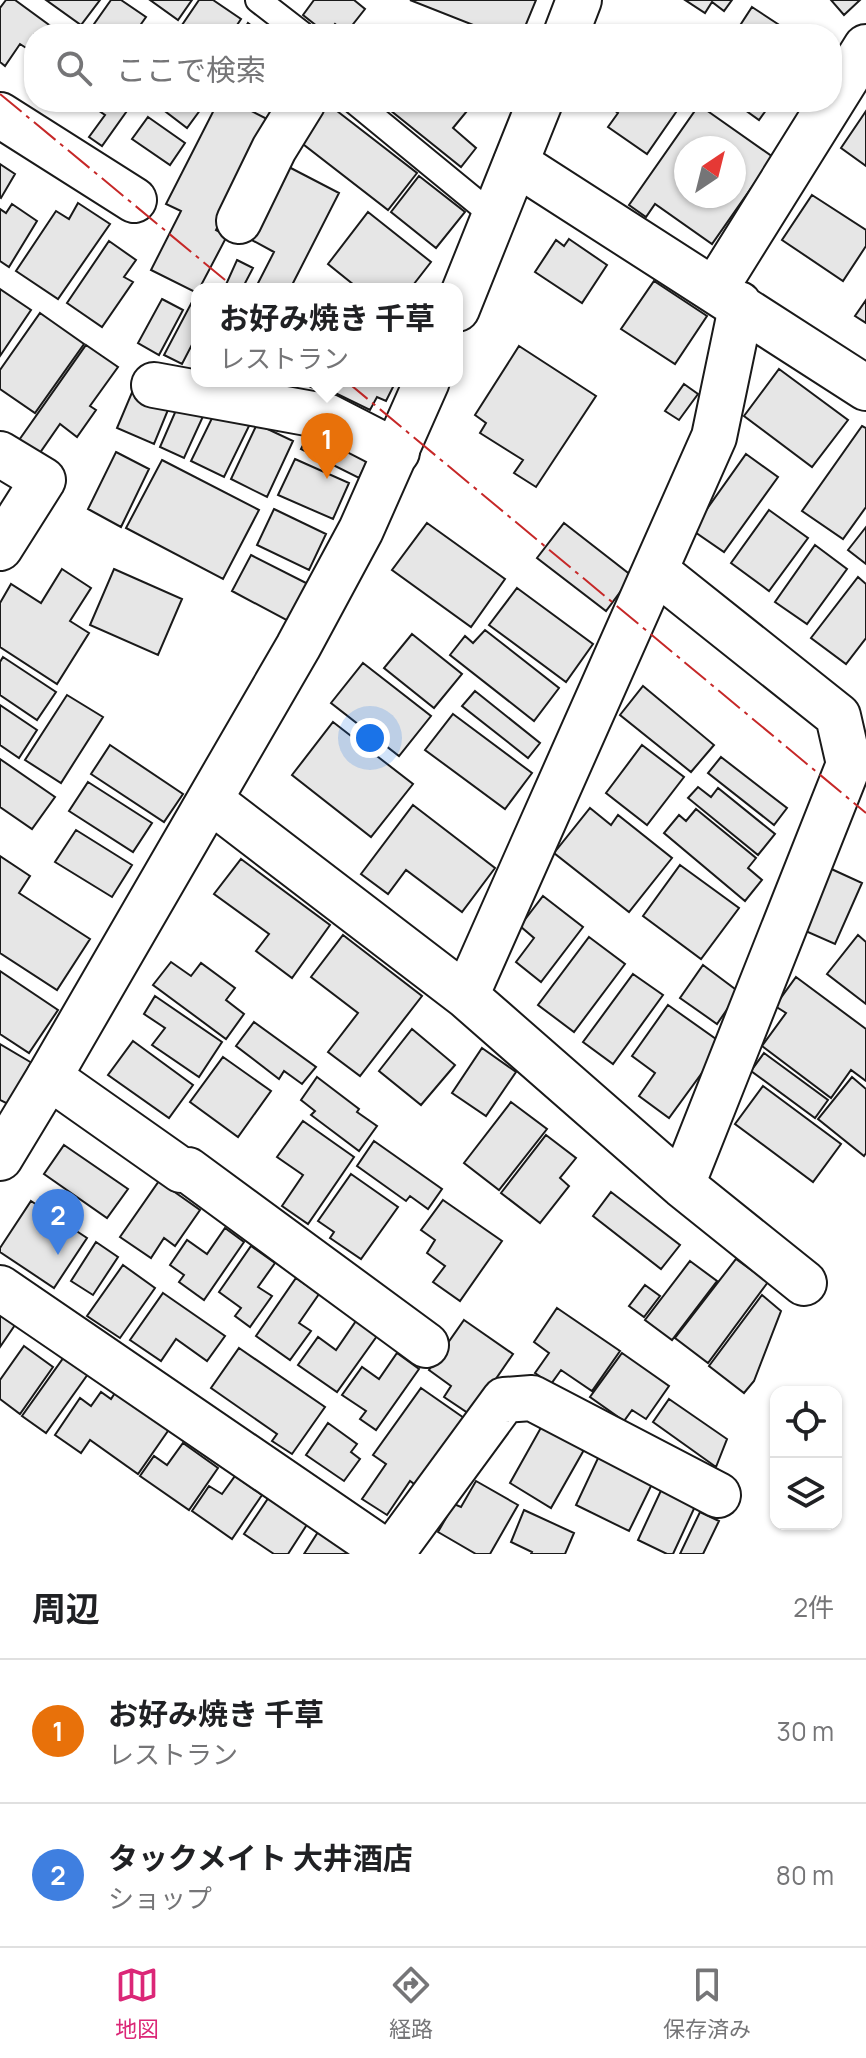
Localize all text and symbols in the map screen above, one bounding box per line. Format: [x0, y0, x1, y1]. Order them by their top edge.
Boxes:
search box [24, 24, 842, 112]
icon: search [52, 46, 96, 90]
text: ここで検索 [116, 49, 266, 90]
north arrow [674, 136, 746, 208]
popup [191, 283, 463, 387]
text: お好み焼き 千草 [219, 297, 435, 338]
text: レストラン [219, 340, 349, 376]
pin: 1 [301, 413, 353, 479]
your location [350, 718, 390, 758]
pin: 2 [32, 1189, 84, 1255]
map controls [770, 1386, 842, 1530]
button: locate [770, 1386, 842, 1458]
button: layers [770, 1458, 842, 1530]
text: 周辺 [32, 1585, 100, 1631]
text: 2件 [793, 1589, 834, 1625]
text: お好み焼き 千草 [108, 1693, 324, 1734]
text: 1 [52, 1713, 64, 1749]
text: 30 m [777, 1713, 834, 1749]
text: レストラン [108, 1736, 238, 1772]
text: タックメイト 大井酒店 [108, 1837, 413, 1878]
text: 2 [50, 1857, 66, 1893]
text: 80 m [776, 1857, 834, 1893]
text: ショップ [108, 1880, 212, 1916]
tab: 地図 [115, 1963, 159, 2044]
tab: 経路 [389, 1963, 433, 2044]
tab: 保存済み [663, 1963, 751, 2044]

